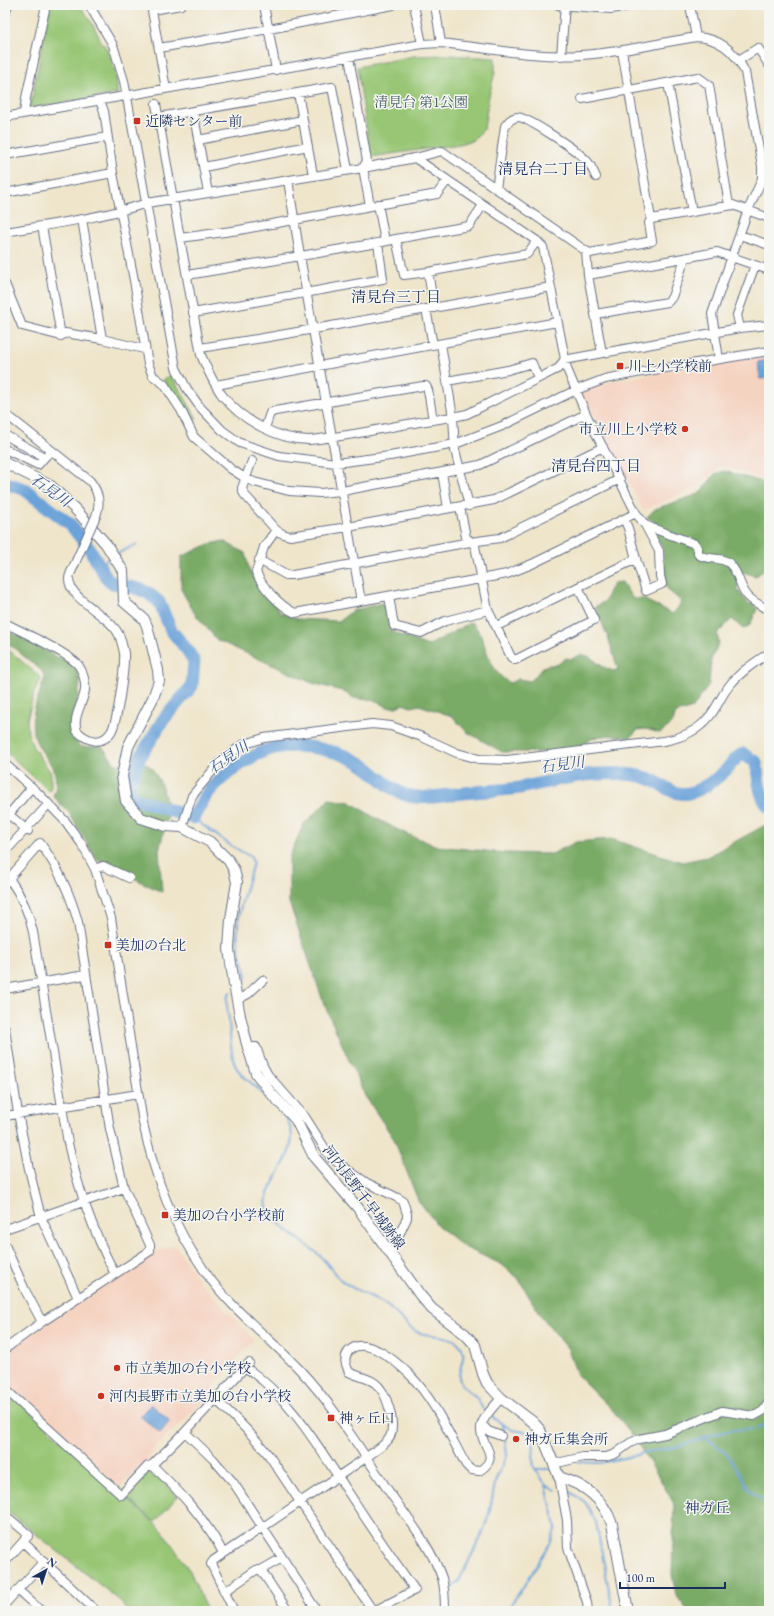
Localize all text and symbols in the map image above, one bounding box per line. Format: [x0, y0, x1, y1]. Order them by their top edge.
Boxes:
park label: 清見台 第1公園 [374, 93, 468, 111]
place label: 近隣センター前 [145, 112, 242, 130]
marker: 近隣センター前 [132, 116, 142, 126]
district label: 清見台二丁目 [498, 159, 588, 178]
district label: 清見台三丁目 [351, 287, 441, 306]
place label: 川上小学校前 [628, 357, 712, 375]
marker: 川上小学校前 [615, 361, 625, 371]
place label: 市立川上小学校 [579, 420, 677, 438]
marker: 市立川上小学校 [680, 424, 690, 434]
district label: 清見台四丁目 [551, 456, 641, 475]
water label: 石見川 [27, 469, 77, 512]
water label: 石見川 [204, 735, 254, 777]
water label: 石見川 [538, 751, 588, 777]
place label: 美加の台北 [116, 936, 186, 954]
marker: 美加の台北 [103, 940, 113, 950]
street label: 河内長野千早城跡線 [319, 1141, 409, 1253]
place label: 美加の台小学校前 [173, 1206, 285, 1224]
marker: 美加の台小学校前 [160, 1210, 170, 1220]
place label: 市立美加の台小学校 [125, 1359, 251, 1377]
marker: 市立美加の台小学校 [112, 1363, 122, 1373]
place label: 河内長野市立美加の台小学校 [109, 1387, 291, 1405]
marker: 河内長野市立美加の台小学校 [96, 1391, 106, 1401]
place label: 神ヶ丘口 [339, 1409, 395, 1427]
marker: 神ヶ丘口 [326, 1413, 336, 1423]
place label: 神ガ丘集会所 [524, 1430, 608, 1448]
marker: 神ガ丘集会所 [511, 1434, 521, 1444]
district label: 神ガ丘 [684, 1498, 730, 1517]
north arrow [26, 1550, 66, 1590]
text: N [44, 1554, 60, 1571]
scale bar [620, 1564, 725, 1590]
text: 100 m [626, 1570, 656, 1586]

